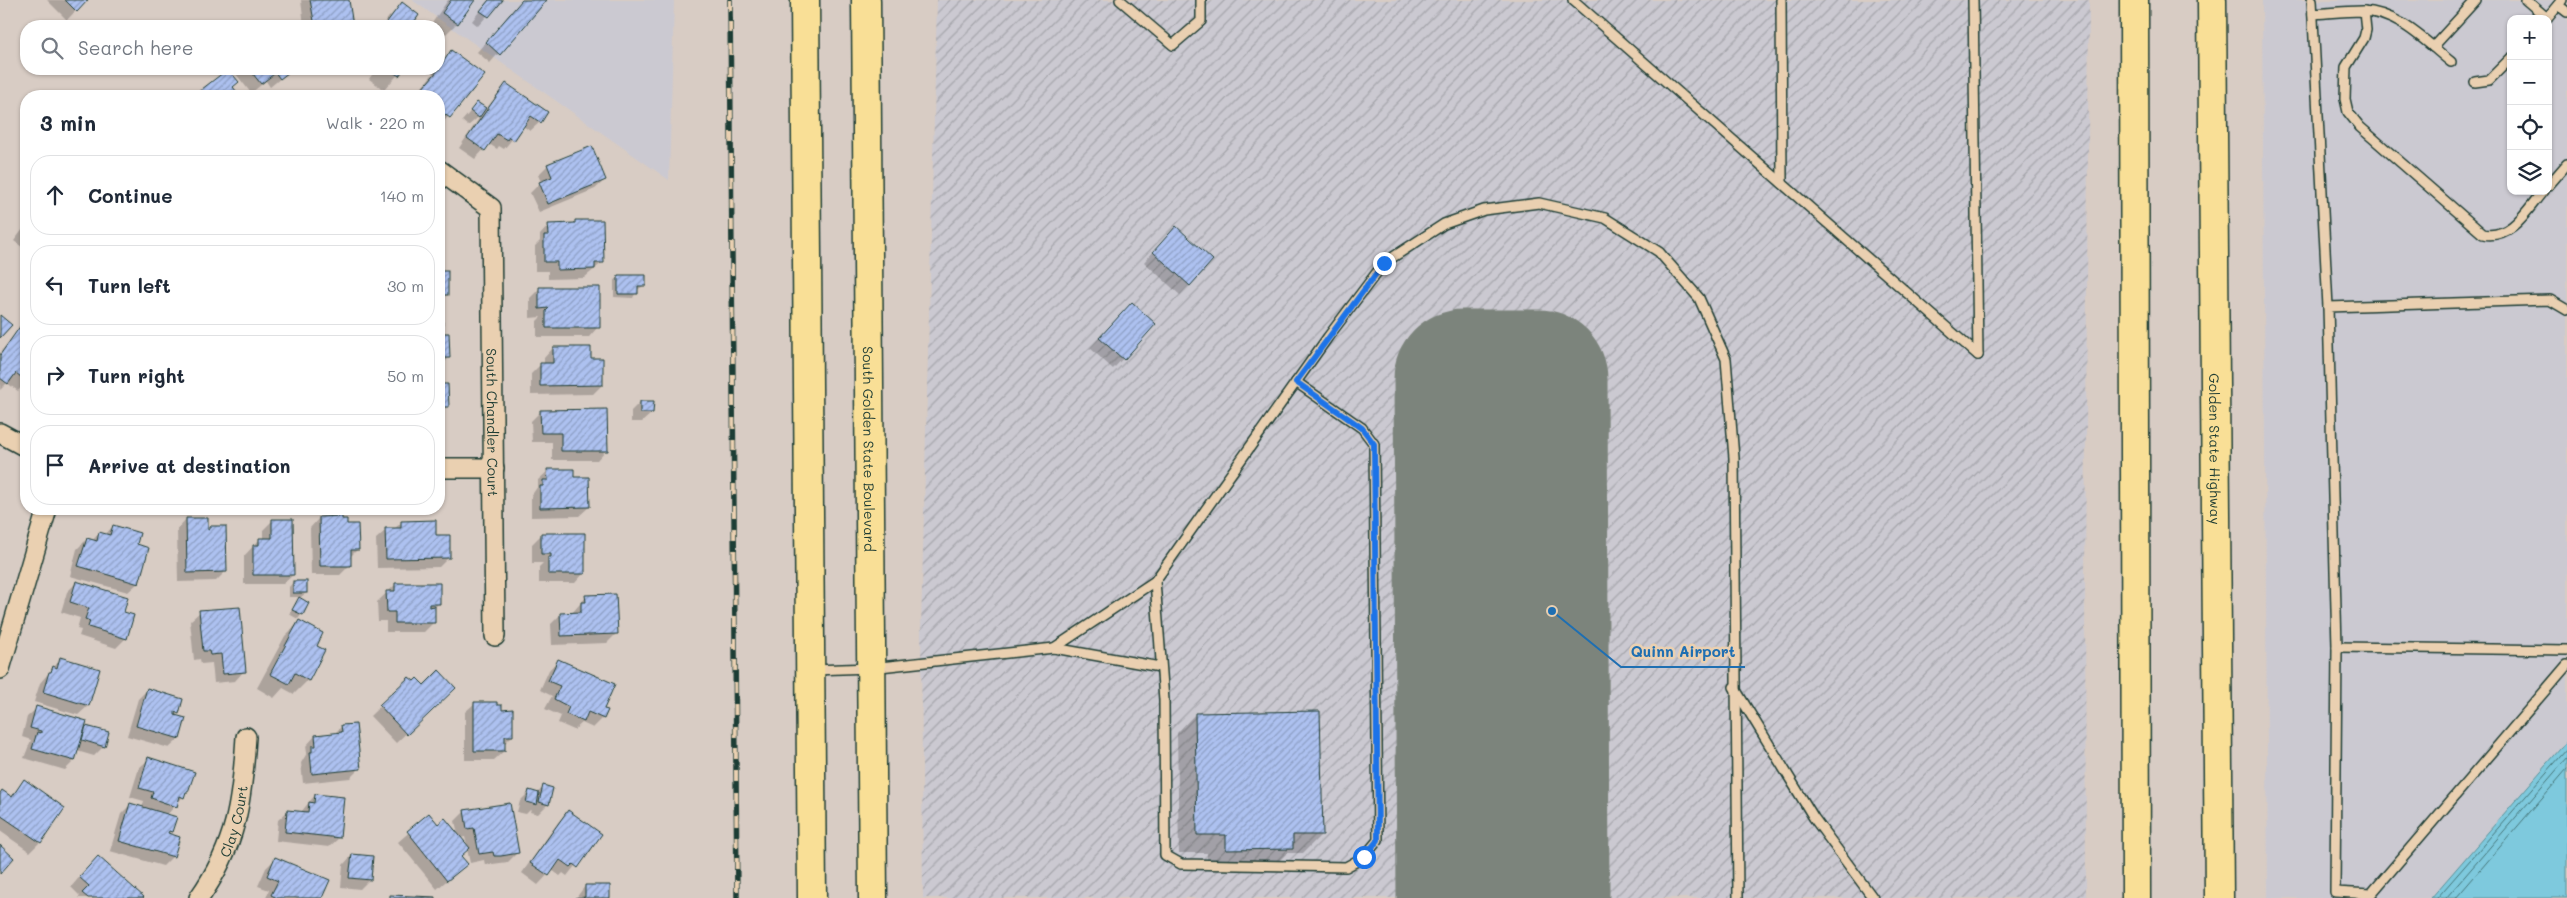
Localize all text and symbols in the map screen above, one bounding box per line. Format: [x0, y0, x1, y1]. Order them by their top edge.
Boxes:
map controls [2507, 15, 2552, 195]
button: + [2507, 15, 2552, 60]
search box [20, 20, 445, 75]
icon: search [38, 34, 66, 62]
text: Search here [78, 35, 194, 60]
button: − [2507, 60, 2552, 105]
button: locate [2507, 105, 2552, 150]
text: 3 min [40, 109, 96, 136]
text: Walk · 220 m [326, 112, 425, 133]
button: layers [2507, 150, 2552, 195]
icon: ahead [41, 181, 69, 209]
text: Continue [88, 183, 173, 208]
text: 140 m [380, 185, 424, 206]
route end [1373, 252, 1396, 275]
icon: left [41, 271, 69, 299]
text: Turn left [88, 273, 171, 298]
text: 30 m [387, 275, 424, 296]
street label: South Golden State Boulevard [859, 346, 880, 552]
street label: South Chandler Court [483, 348, 503, 497]
icon: right [41, 361, 69, 389]
text: Turn right [88, 363, 185, 388]
text: 50 m [387, 365, 424, 386]
street label: Golden State Highway [2205, 373, 2226, 525]
icon: arrive [41, 451, 69, 479]
text: Arrive at destination [88, 453, 291, 478]
callout: Quinn Airport [1621, 637, 1745, 667]
text: Quinn Airport [1631, 641, 1736, 661]
street label: Clay Court [214, 784, 251, 860]
route start [1353, 846, 1376, 869]

